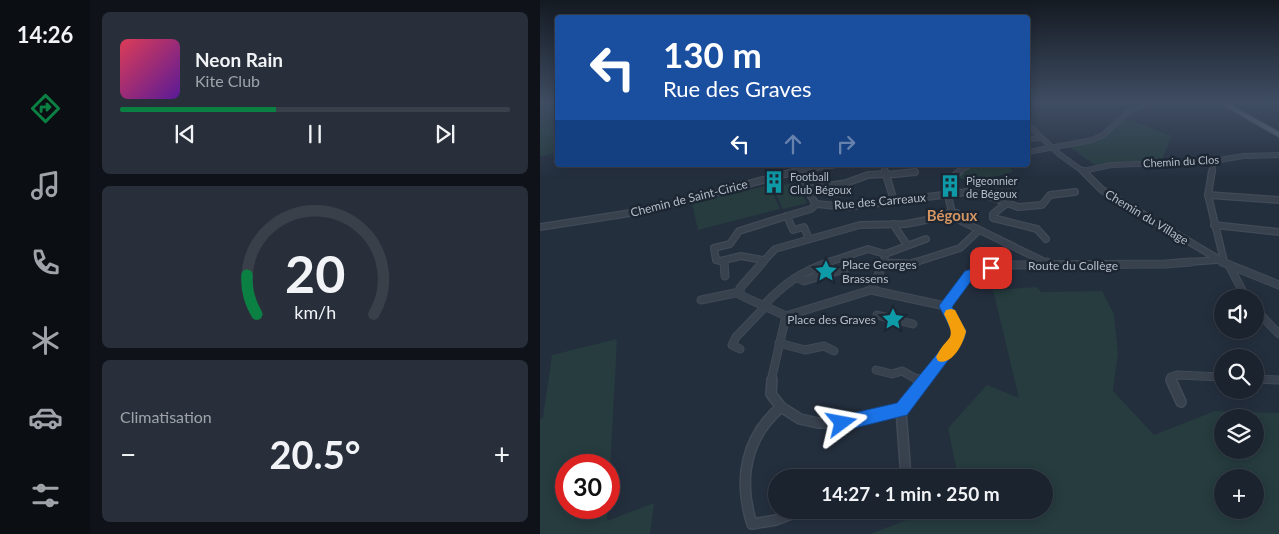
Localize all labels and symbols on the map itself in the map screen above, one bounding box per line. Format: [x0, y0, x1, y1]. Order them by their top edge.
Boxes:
street label: Chemin du Clos [1143, 153, 1220, 169]
building icon: Football Club Bégoux [761, 169, 787, 195]
place label: Football Club Bégoux [790, 170, 852, 196]
building icon: Pigeonnier de Bégoux [937, 173, 963, 199]
place label: Pigeonnier de Bégoux [966, 174, 1018, 200]
street label: Chemin de Saint-Cirice [629, 176, 749, 220]
street label: Chemin du Village [1103, 186, 1191, 248]
street label: Rue des Carreaux [833, 190, 927, 212]
district label: Bégoux [927, 206, 977, 224]
pin [970, 247, 1012, 289]
place label: Place Georges Brassens [842, 257, 917, 286]
place icon: Place Georges Brassens [813, 258, 839, 284]
street label: Route du Collège [1028, 258, 1118, 273]
place icon: Place des Graves [880, 306, 906, 332]
place label: Place des Graves [787, 312, 876, 327]
position arrow [815, 396, 867, 448]
speed limit sign: 30 [555, 454, 620, 519]

